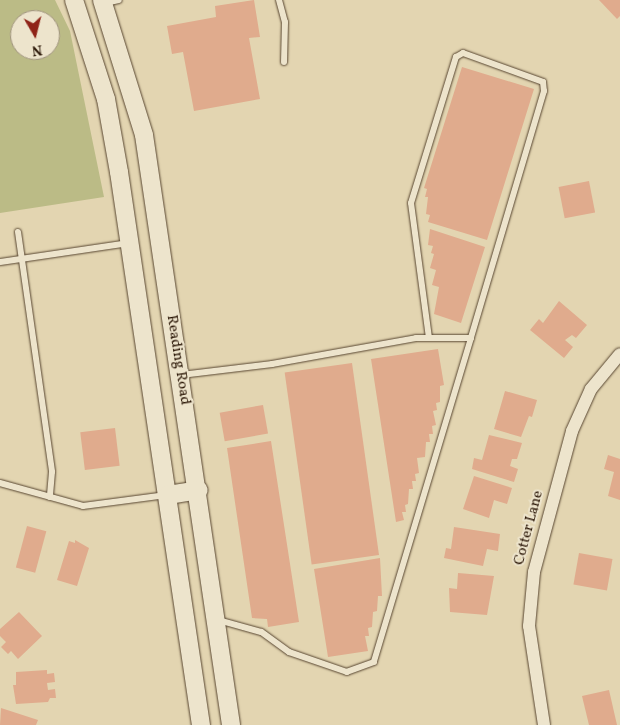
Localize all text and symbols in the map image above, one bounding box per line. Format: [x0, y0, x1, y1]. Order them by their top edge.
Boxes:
north arrow [10, 10, 60, 60]
text: N [31, 39, 43, 59]
street label: Reading Road [162, 314, 194, 406]
street label: Cotter Lane [510, 489, 548, 567]

